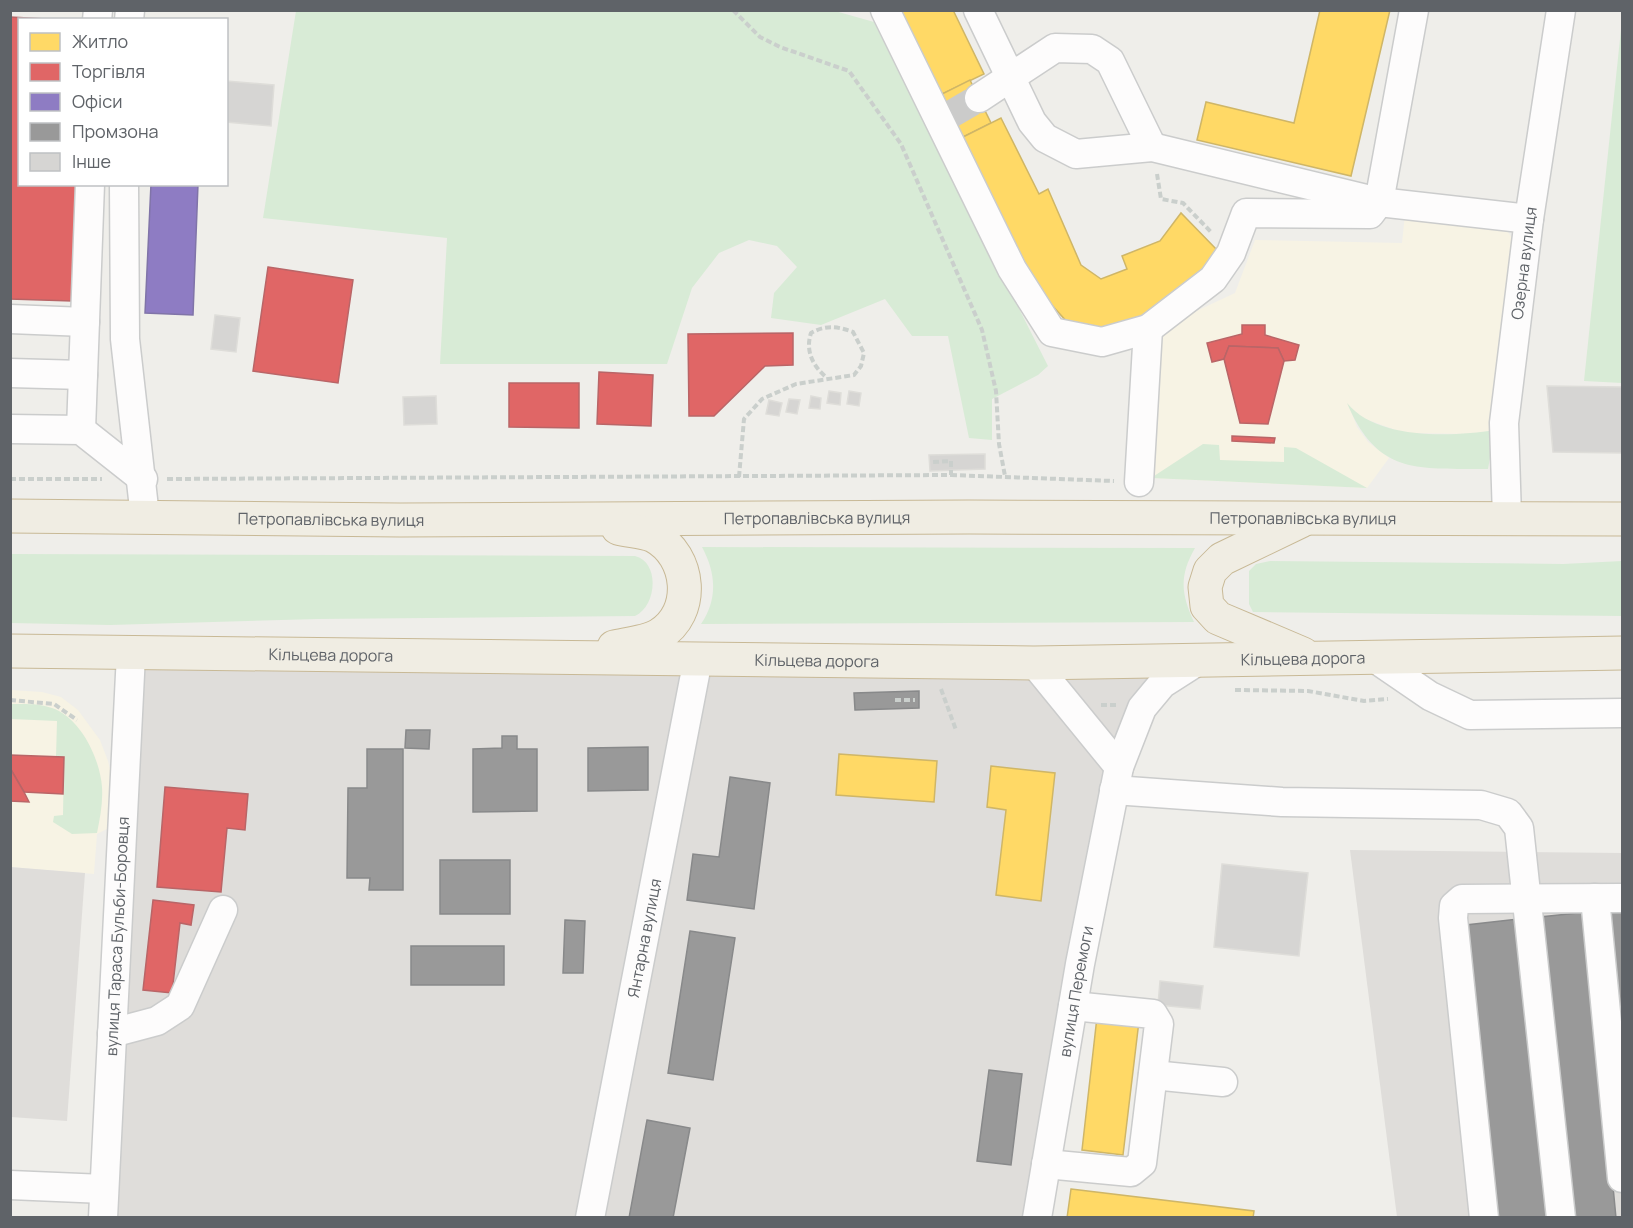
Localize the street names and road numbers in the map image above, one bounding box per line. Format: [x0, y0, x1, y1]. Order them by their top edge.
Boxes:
street label: Озерна вулиця [1506, 205, 1542, 321]
street label: Петропавлівська вулиця [724, 506, 910, 529]
street label: Петропавлівська вулиця [238, 507, 424, 531]
street label: Петропавлівська вулиця [1210, 507, 1396, 529]
street label: Кільцева дорога [268, 643, 393, 666]
street label: Кільцева дорога [1240, 646, 1365, 670]
street label: Кільцева дорога [754, 649, 879, 672]
street label: вулиця Тараса Бульби-Боровця [100, 816, 134, 1057]
street label: Янтарна вулиця [622, 877, 666, 1000]
street label: вулиця Перемоги [1053, 924, 1098, 1059]

